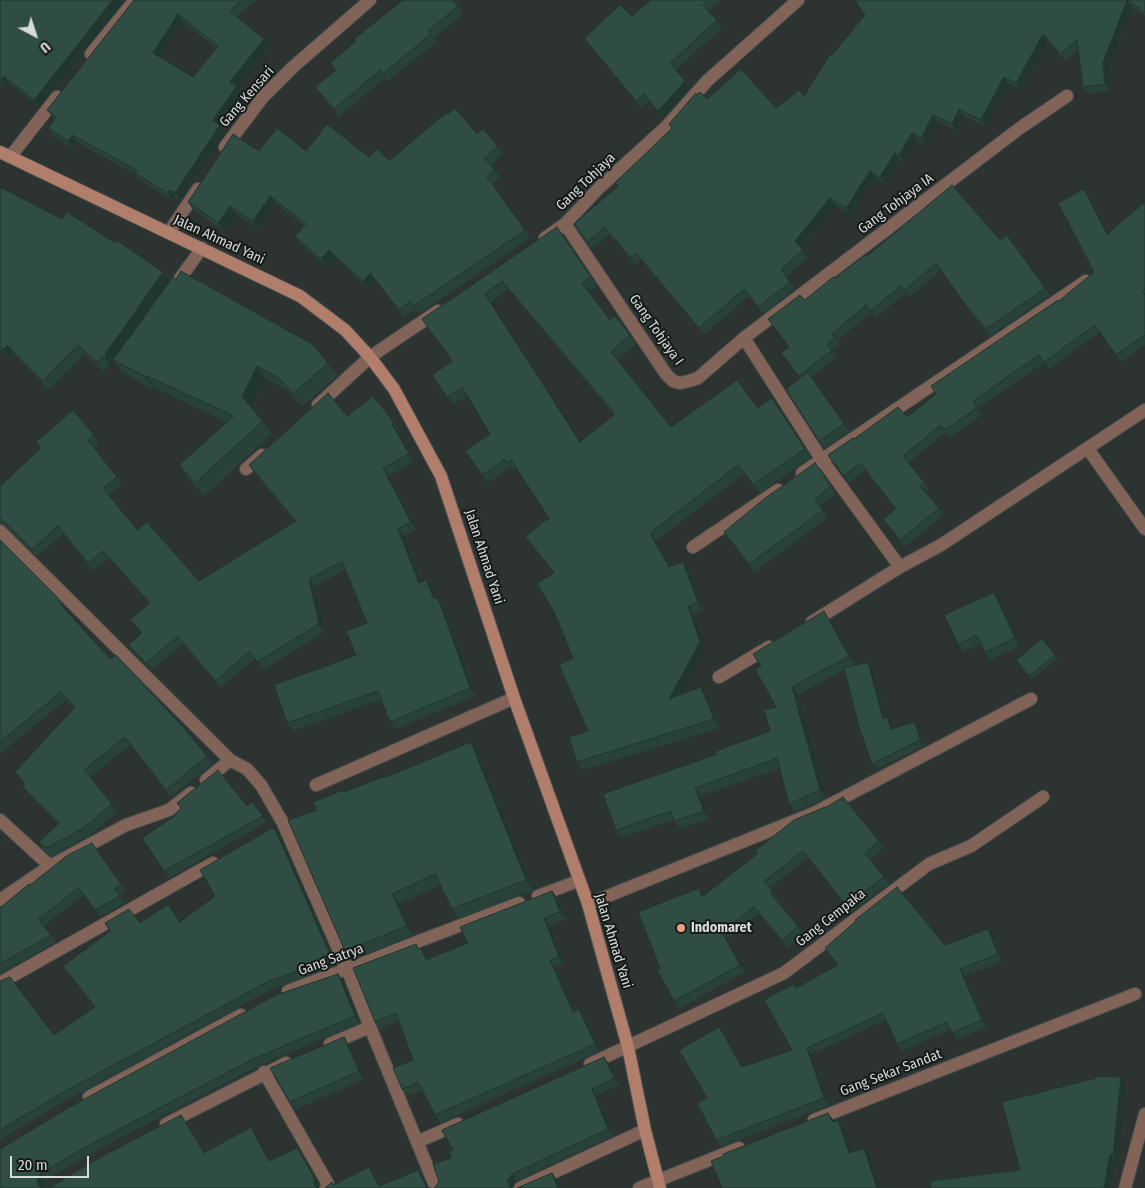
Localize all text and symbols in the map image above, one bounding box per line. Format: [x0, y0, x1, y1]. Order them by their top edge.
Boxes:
north arrow [10, 10, 60, 60]
text: U [36, 38, 54, 56]
street label: Gang Kensari [216, 63, 278, 131]
street label: Gang Tohjaya [553, 150, 619, 214]
street label: Gang Tohjaya IA [855, 170, 937, 238]
street label: Jalan Ahmad Yani [171, 212, 267, 268]
street label: Gang Tohjaya I [625, 291, 687, 369]
street label: Jalan Ahmad Yani [461, 508, 507, 606]
street label: Gang Cempaka [793, 886, 869, 950]
street label: Jalan Ahmad Yani [591, 891, 635, 991]
place label: Indomaret [691, 920, 752, 936]
marker: Indomaret [675, 922, 687, 934]
street label: Gang Satrya [296, 940, 366, 980]
street label: Gang Sekar Sandat [838, 1046, 944, 1100]
scale bar [12, 1146, 91, 1178]
text: 20 m [18, 1156, 48, 1174]

